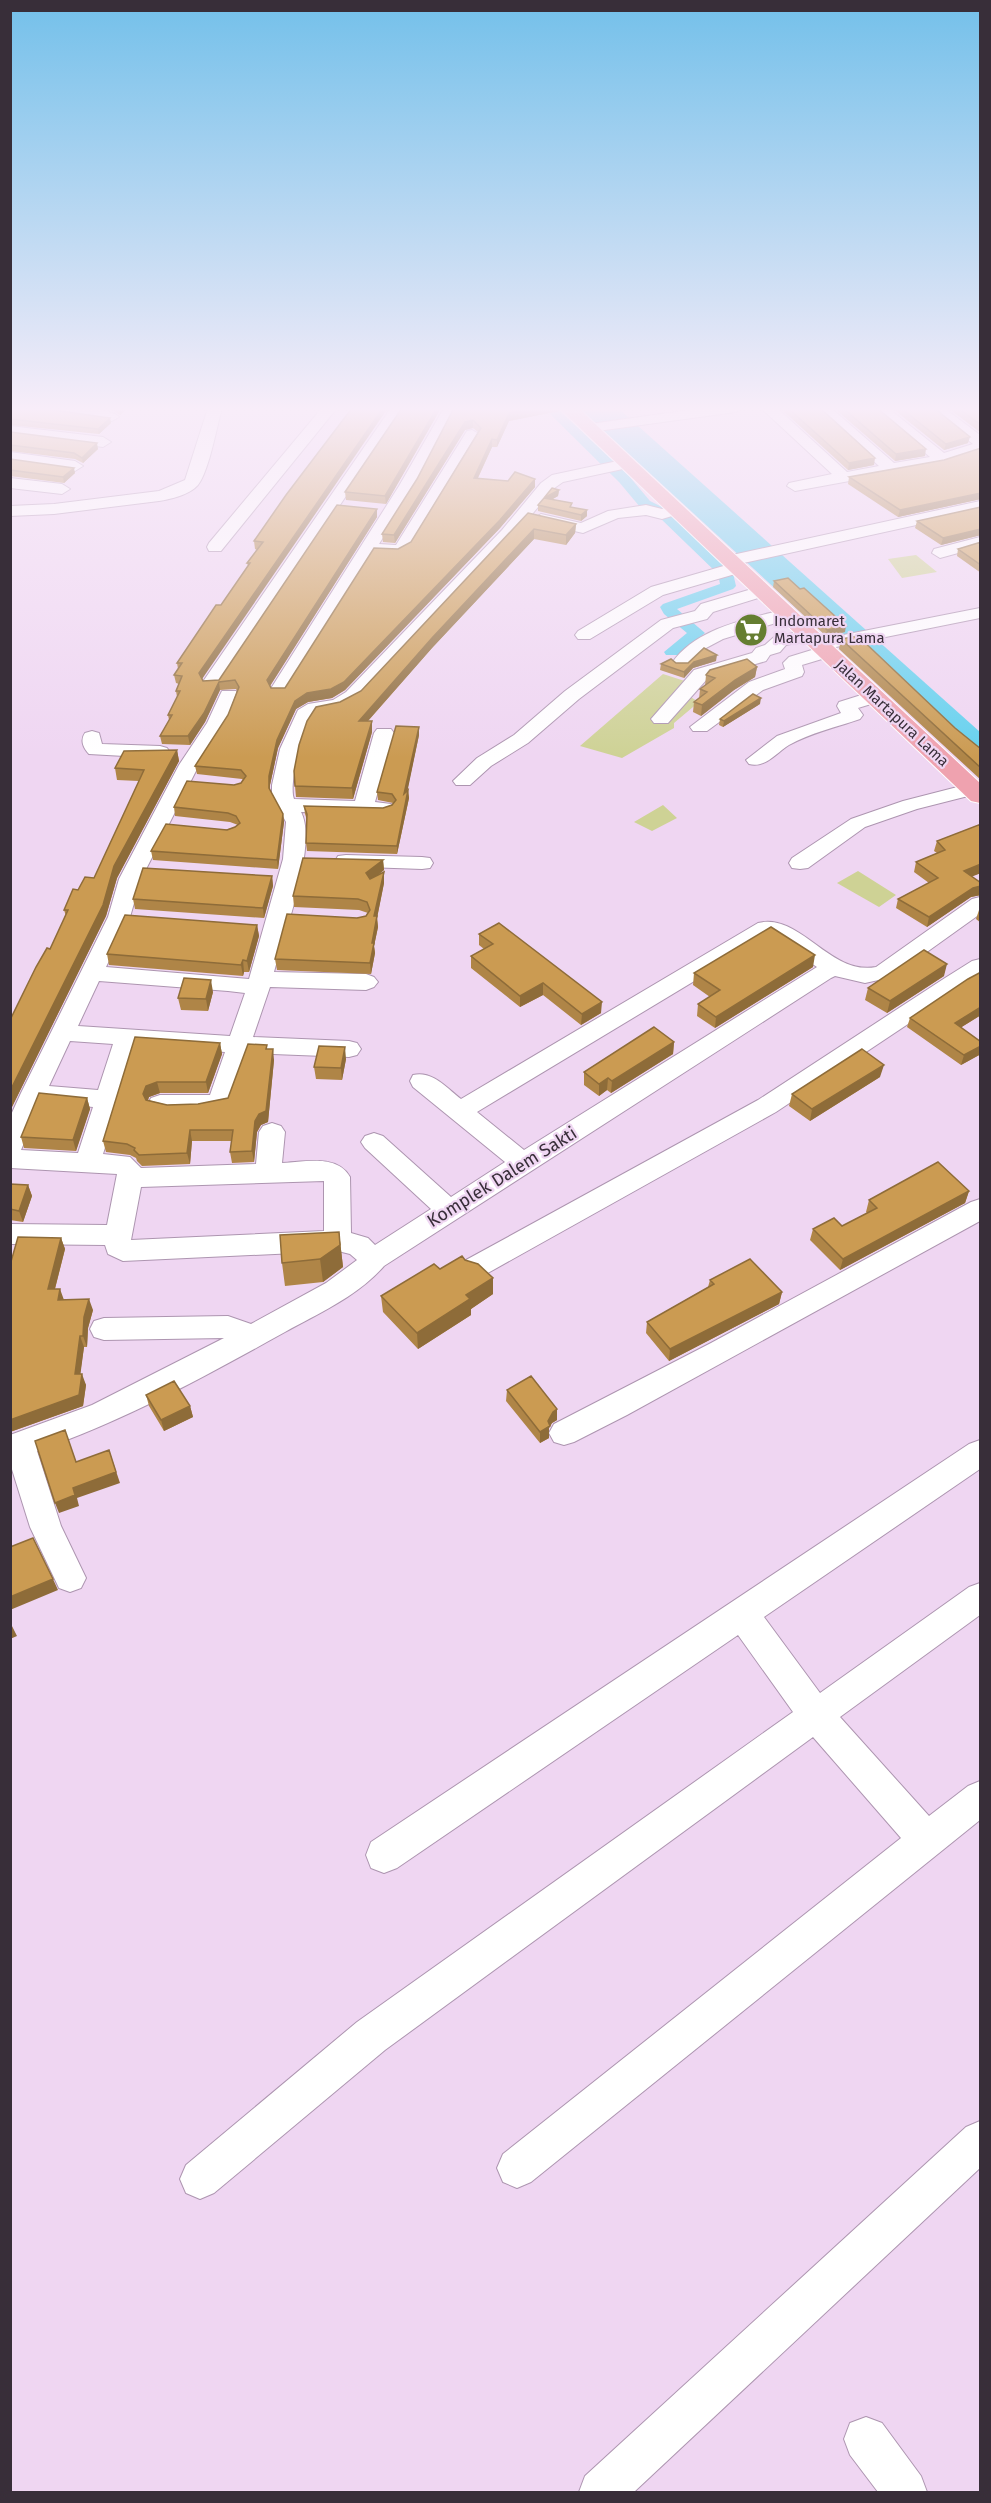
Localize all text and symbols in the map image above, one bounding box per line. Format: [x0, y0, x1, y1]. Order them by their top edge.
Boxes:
supermarket icon: Indomaret Martapura Lama [733, 612, 769, 648]
place label: Indomaret Martapura Lama [774, 612, 885, 647]
street label: Jalan Martapura Lama [832, 656, 952, 770]
street label: Komplek Dalem Sakti [423, 1122, 581, 1232]

